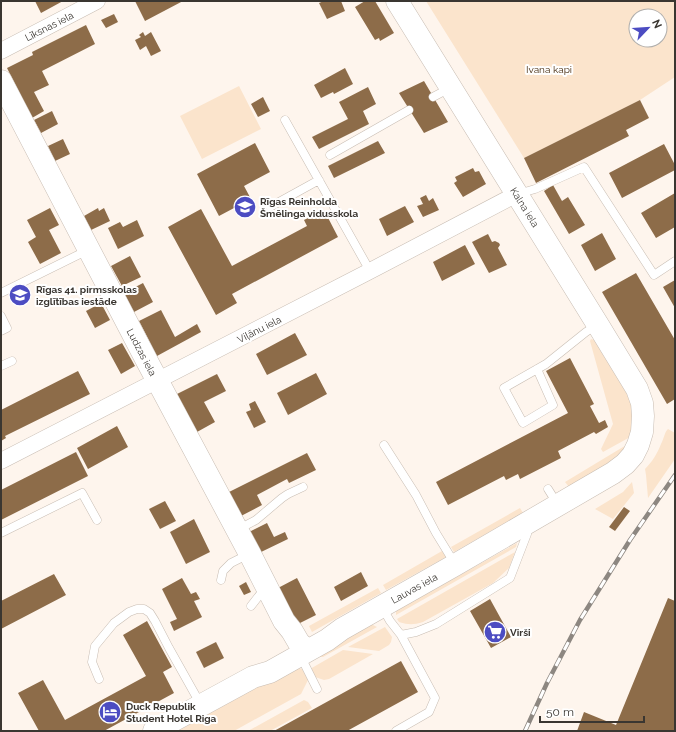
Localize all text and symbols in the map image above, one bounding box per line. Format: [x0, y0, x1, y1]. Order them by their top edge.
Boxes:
north arrow [628, 8, 668, 48]
street label: Līksnas iela [23, 10, 75, 43]
text: N [649, 17, 664, 31]
park label: Ivana kapi [526, 64, 572, 75]
street label: Kalna iela [508, 185, 541, 229]
school or university icon: Rīgas Reinholda Šmēlinga vidusskola [232, 194, 258, 220]
place label: Rīgas Reinholda Šmēlinga vidusskola [260, 196, 358, 219]
school or university icon: Rīgas 41. pirmsskolas izglītības iestāde [7, 282, 33, 308]
place label: Rīgas 41. pirmsskolas izglītības iestāde [36, 284, 137, 307]
street label: Viļānu iela [235, 314, 283, 345]
street label: Ludzas iela [125, 327, 159, 378]
street label: Lauvas iela [389, 571, 439, 606]
supermarket icon: Virši [482, 619, 508, 645]
place label: Virši [510, 627, 531, 638]
scale bar [540, 698, 644, 724]
hotel icon: Duck Republik Student Hotel Riga [97, 699, 123, 725]
place label: Duck Republik Student Hotel Riga [126, 701, 217, 724]
text: 50 m [546, 705, 574, 719]

